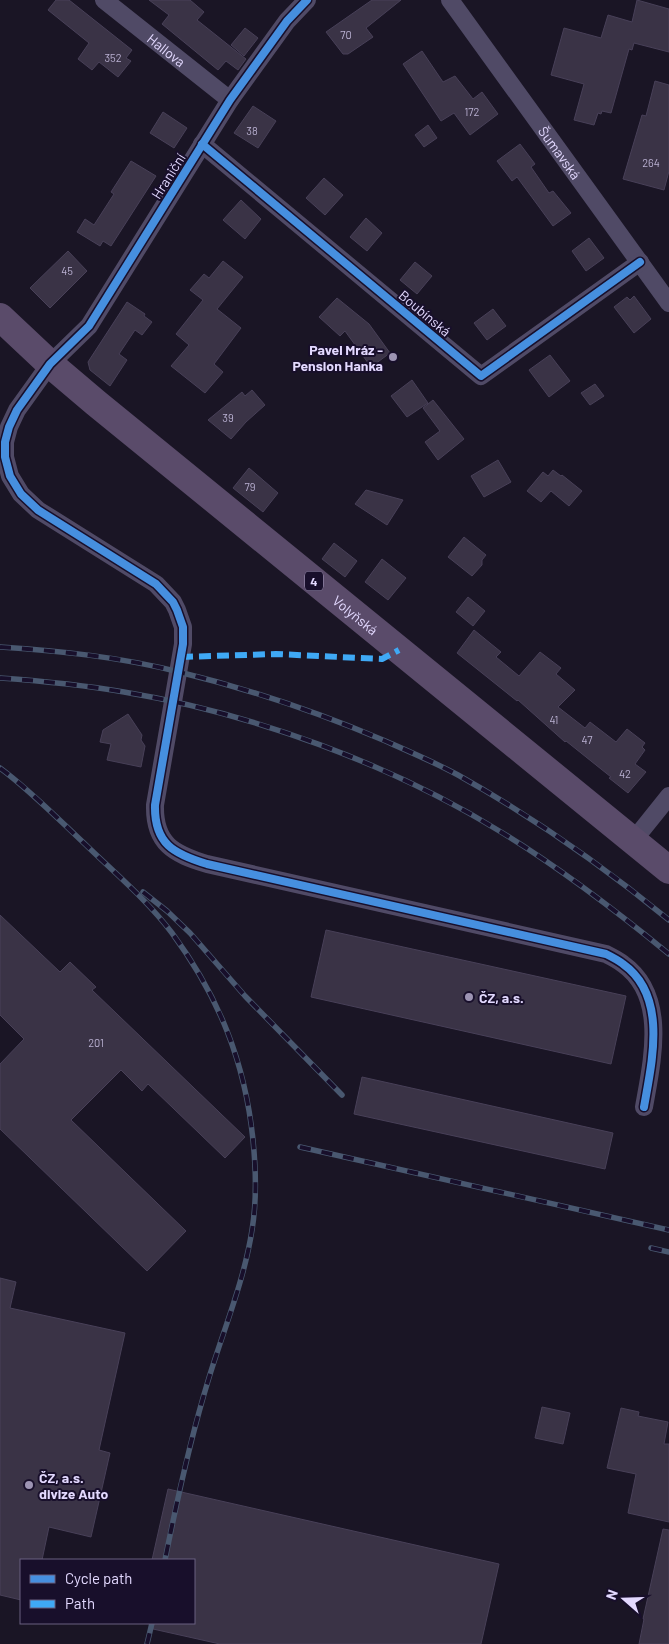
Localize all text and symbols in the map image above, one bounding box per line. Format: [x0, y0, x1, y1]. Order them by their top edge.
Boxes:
house number: 70 [340, 28, 352, 41]
street label: Hallova [144, 29, 189, 70]
house number: 352 [104, 51, 122, 64]
house number: 172 [465, 105, 480, 118]
street label: Šumavská [535, 123, 585, 182]
house number: 38 [246, 124, 258, 137]
street label: Hraniční [147, 150, 189, 202]
house number: 264 [642, 156, 660, 169]
house number: 45 [61, 264, 73, 277]
street label: Boubínská [395, 286, 455, 340]
place label: Pavel Mráz - Pension Hanka [293, 341, 383, 374]
marker: Pavel Mráz - Pension Hanka [387, 351, 399, 363]
house number: 39 [222, 411, 234, 424]
house number: 79 [245, 480, 256, 493]
road number: 4 [305, 572, 323, 590]
street label: Volyňská [330, 591, 382, 638]
house number: 41 [550, 713, 558, 726]
house number: 47 [582, 733, 592, 746]
house number: 42 [619, 767, 631, 780]
place label: ČZ, a.s. [479, 989, 524, 1006]
marker: ČZ, a.s. [463, 991, 475, 1003]
house number: 201 [88, 1036, 104, 1049]
place label: ČZ, a.s. divize Auto [39, 1469, 108, 1502]
marker: ČZ, a.s. divize Auto [23, 1479, 35, 1491]
legend [20, 1559, 195, 1624]
text: Cycle path [65, 1569, 132, 1587]
north arrow [599, 1574, 649, 1624]
text: N [602, 1587, 621, 1602]
text: Path [65, 1594, 95, 1612]

